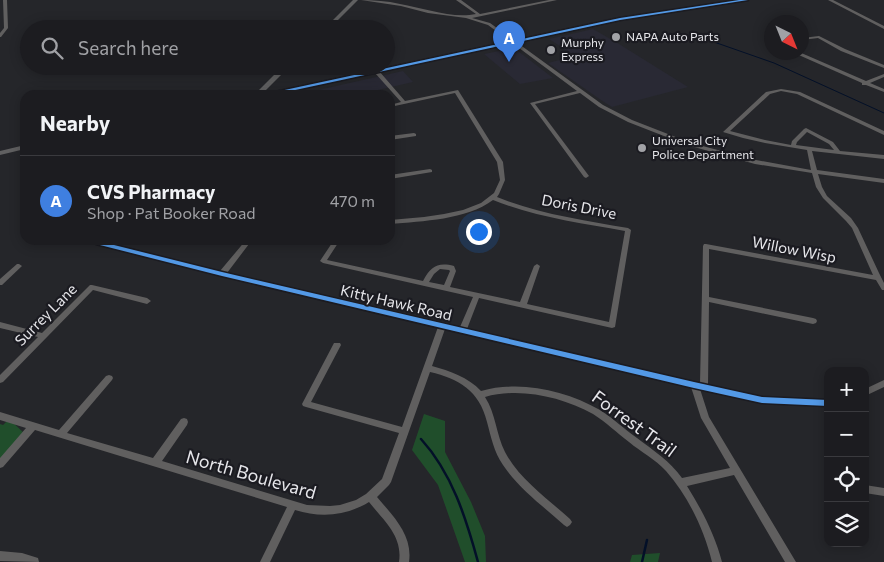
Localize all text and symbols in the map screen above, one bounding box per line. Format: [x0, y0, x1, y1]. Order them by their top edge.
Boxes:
north arrow [764, 15, 809, 60]
search box [20, 20, 395, 75]
pin: A [493, 21, 525, 62]
place label: NAPA Auto Parts [626, 29, 719, 43]
marker: NAPA Auto Parts [610, 31, 622, 43]
icon: search [38, 34, 66, 62]
place label: Murphy Express [561, 35, 604, 63]
text: Search here [78, 36, 178, 59]
marker: Murphy Express [545, 44, 557, 56]
text: Nearby [40, 110, 110, 135]
place label: Universal City Police Department [652, 133, 754, 161]
marker: Universal City Police Department [636, 142, 648, 154]
text: CVS Pharmacy [87, 180, 216, 203]
street label: Doris Drive [540, 190, 618, 222]
text: A [50, 191, 62, 210]
text: 470 m [330, 191, 375, 210]
text: Shop · Pat Booker Road [87, 203, 256, 222]
your location [466, 219, 492, 245]
street label: Willow Wisp [751, 232, 838, 266]
street label: Surrey Lane [11, 280, 80, 349]
street label: Kitty Hawk Road [339, 280, 454, 324]
map controls [824, 367, 869, 547]
button: + [824, 367, 869, 412]
street label: Forrest Trail [588, 385, 681, 461]
button: − [824, 412, 869, 457]
street label: North Boulevard [184, 445, 319, 503]
button: locate [824, 457, 869, 502]
button: layers [824, 502, 869, 547]

